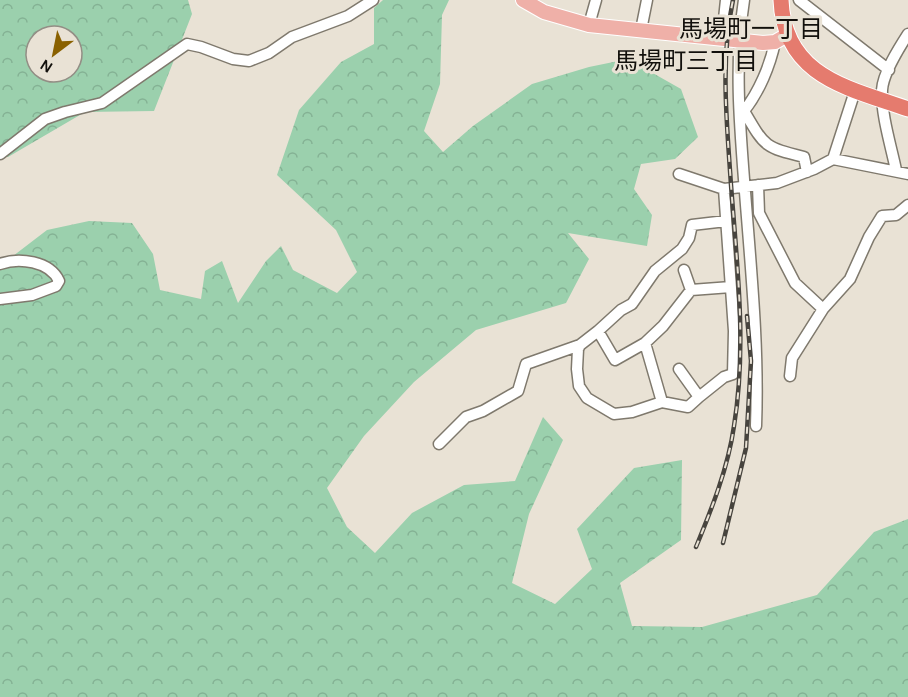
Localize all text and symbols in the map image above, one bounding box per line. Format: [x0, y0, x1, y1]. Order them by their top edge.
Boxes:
district label: 馬場町一丁目 [679, 15, 823, 43]
north arrow [24, 24, 84, 84]
district label: 馬場町三丁目 [614, 47, 758, 75]
text: N [36, 55, 56, 77]

